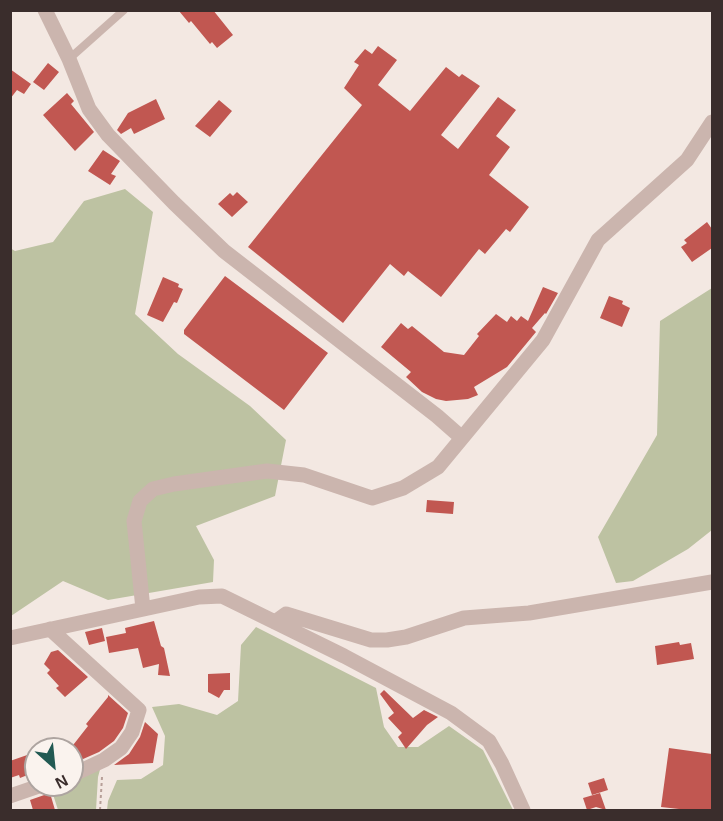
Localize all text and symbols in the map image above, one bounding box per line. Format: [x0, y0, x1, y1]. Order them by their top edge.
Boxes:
north arrow [24, 737, 84, 797]
text: N [52, 772, 71, 792]

